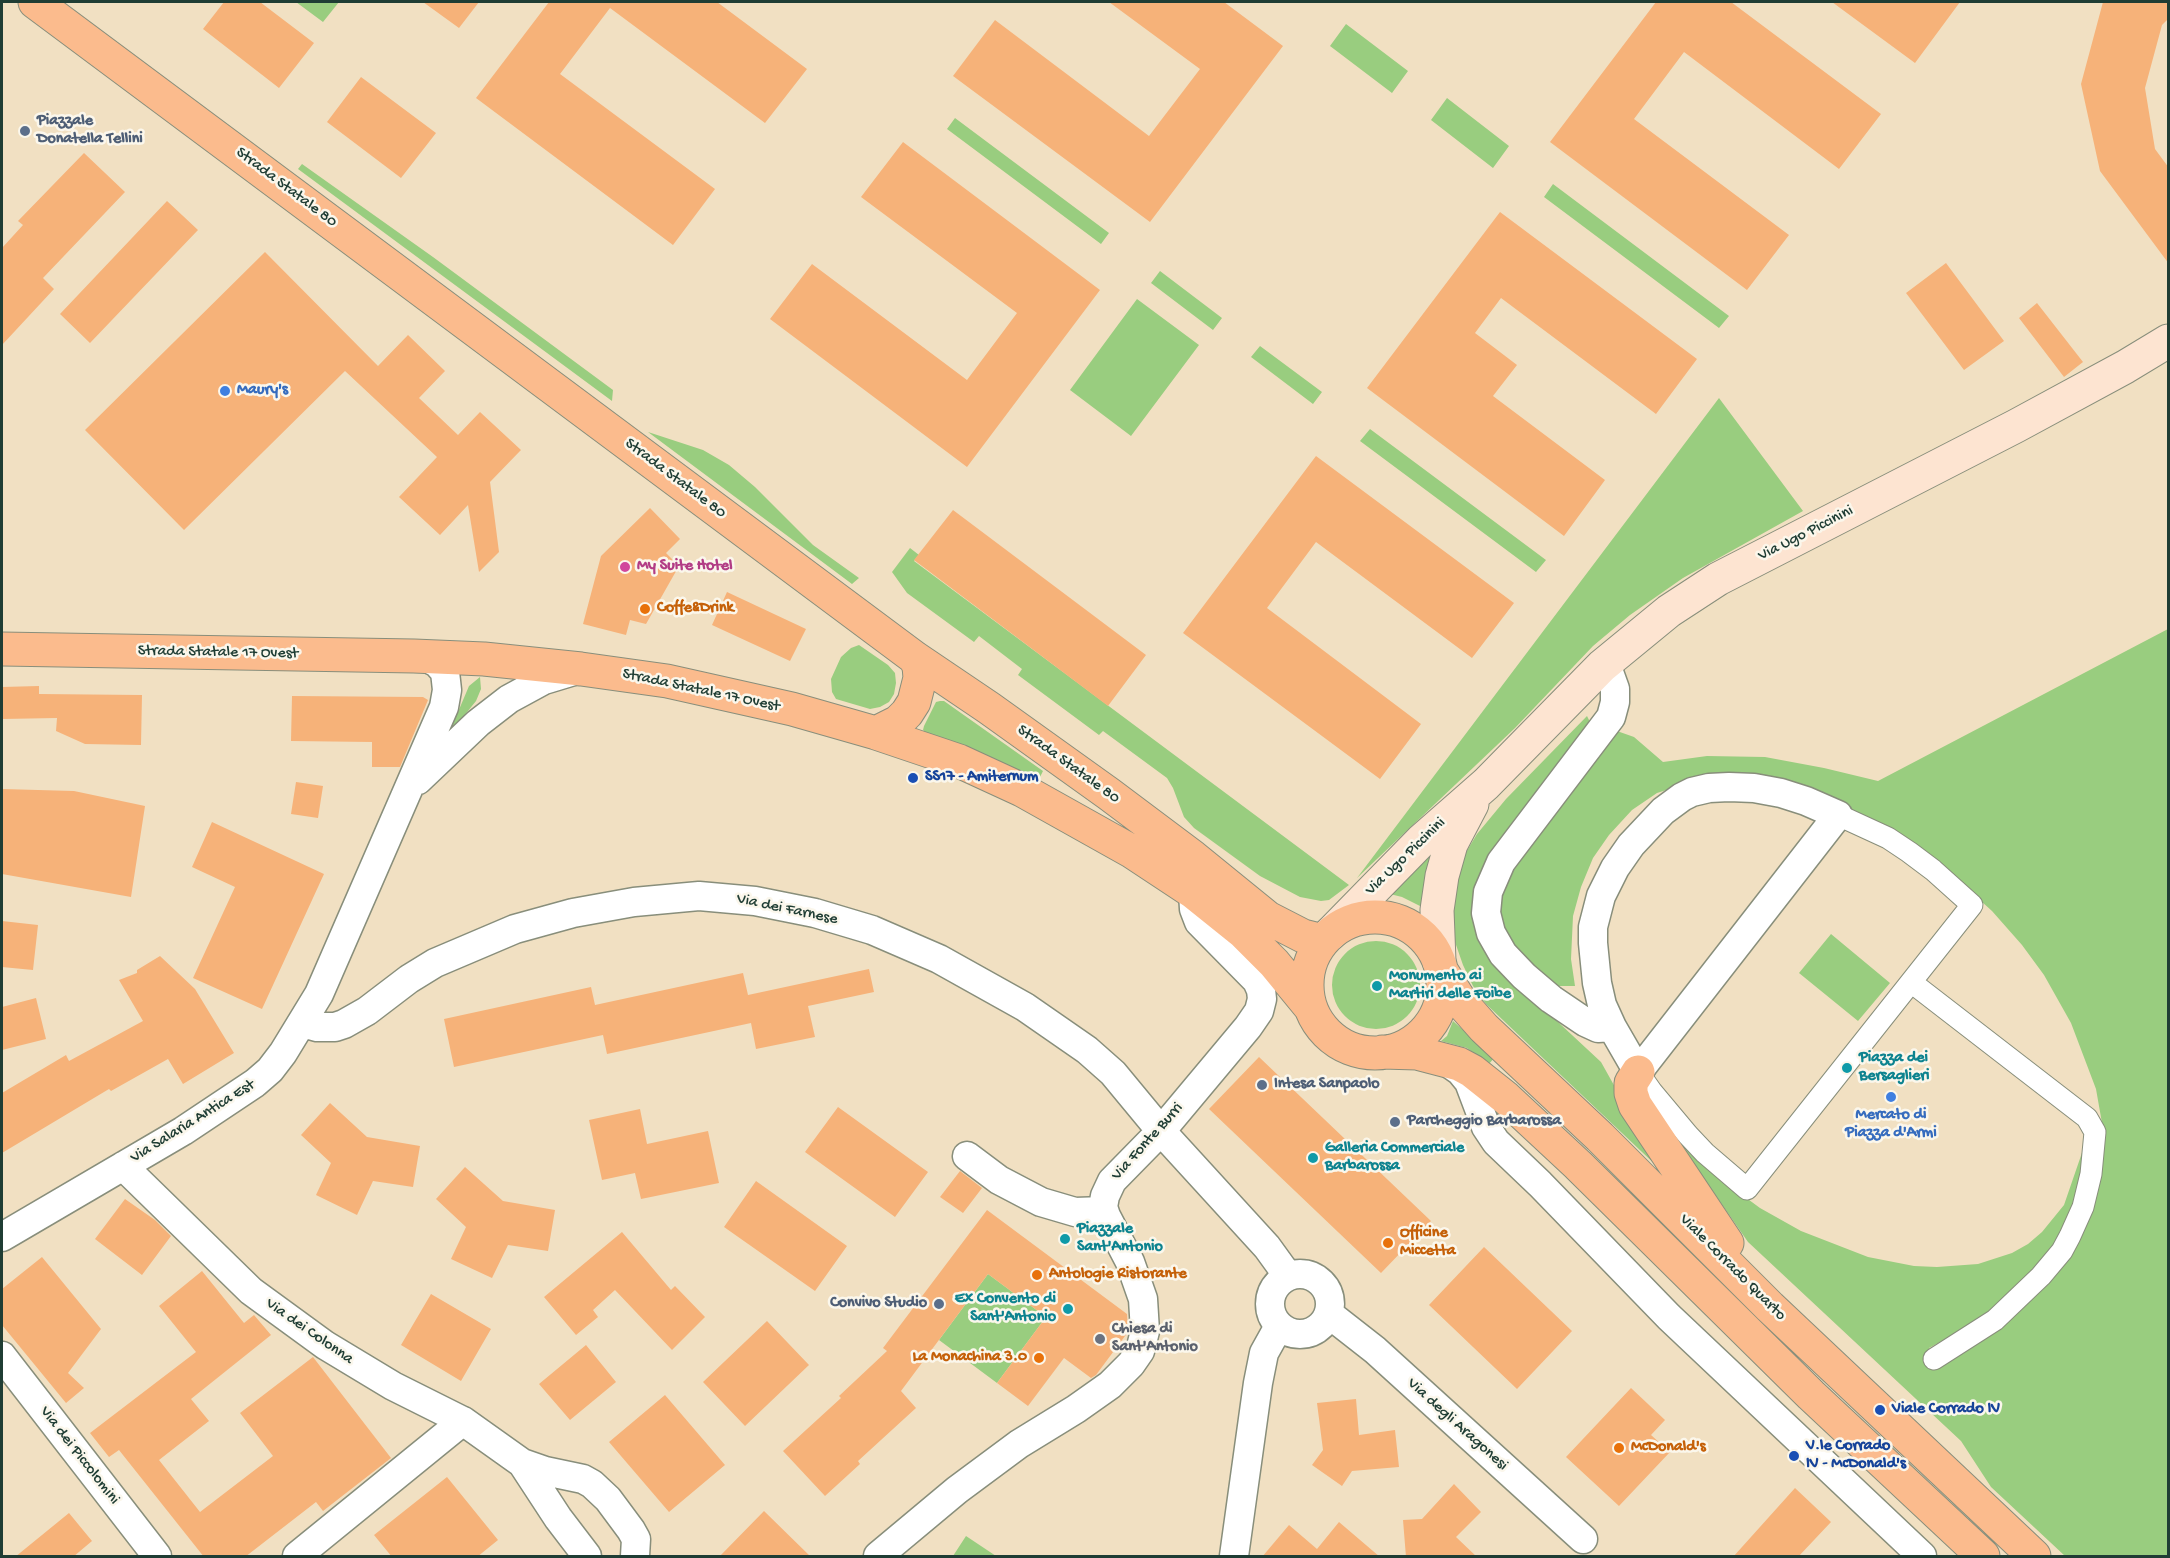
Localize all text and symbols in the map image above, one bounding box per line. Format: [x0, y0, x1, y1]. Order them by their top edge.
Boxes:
place label: Piazzale Donatella Tellini [37, 112, 143, 150]
marker: Piazzale Donatella Tellini [18, 124, 32, 138]
street label: Strada Statale 80 [231, 144, 341, 232]
place label: Maury's [237, 381, 288, 401]
marker: Maury's [218, 384, 232, 398]
street label: Strada Statale 80 [620, 435, 730, 523]
street label: Via Ugo Piccinini [1755, 502, 1857, 566]
place label: My Suite Hotel [637, 557, 732, 577]
marker: My Suite Hotel [618, 560, 632, 574]
place label: Coffe&Drink [657, 599, 734, 619]
marker: Coffe&Drink [638, 602, 652, 616]
street label: Strada Statale 17 Ovest [138, 642, 298, 664]
street label: Strada Statale 17 Ovest [621, 665, 781, 717]
street label: Strada Statale 80 [1013, 721, 1123, 809]
place label: SS17 - Amiternum [925, 768, 1038, 788]
marker: SS17 - Amiternum [906, 771, 920, 785]
street label: Via Ugo Piccinini [1362, 814, 1450, 900]
street label: Via dei Farnese [735, 890, 839, 930]
place label: Monumento ai Martiri delle Foibe [1389, 967, 1511, 1005]
marker: Monumento ai Martiri delle Foibe [1370, 979, 1384, 993]
place label: Piazza dei Bersaglieri [1859, 1049, 1929, 1087]
marker: Piazza dei Bersaglieri [1840, 1061, 1854, 1075]
place label: Intesa Sanpaolo [1274, 1075, 1380, 1095]
street label: Via Salaria Antica Est [127, 1076, 259, 1168]
marker: Intesa Sanpaolo [1255, 1078, 1269, 1092]
marker: Mercato di Piazza d'Armi [1884, 1090, 1898, 1104]
street label: Via Fonte Burri [1108, 1099, 1188, 1185]
place label: Mercato di Piazza d'Armi [1845, 1106, 1937, 1144]
place label: Parcheggio Barbarossa [1407, 1112, 1561, 1132]
marker: Parcheggio Barbarossa [1388, 1115, 1402, 1129]
place label: Galleria Commerciale Barbarossa [1325, 1139, 1464, 1177]
marker: Galleria Commerciale Barbarossa [1306, 1151, 1320, 1165]
street label: Viale Corrado Quarto [1675, 1211, 1789, 1325]
place label: Piazzale Sant'Antonio [1077, 1220, 1163, 1258]
place label: Officine Miccetta [1400, 1224, 1456, 1262]
marker: Piazzale Sant'Antonio [1058, 1232, 1072, 1246]
marker: Officine Miccetta [1381, 1236, 1395, 1250]
place label: Antologie Ristorante [1049, 1265, 1187, 1285]
marker: Antologie Ristorante [1030, 1268, 1044, 1282]
place label: Ex Convento di Sant'Antonio [955, 1290, 1056, 1328]
place label: Convivo Studio [830, 1294, 927, 1314]
street label: Via dei Colonna [261, 1295, 357, 1369]
marker: Convivo Studio [932, 1297, 946, 1311]
marker: Ex Convento di Sant'Antonio [1061, 1302, 1075, 1316]
place label: Chiesa di Sant'Antonio [1112, 1320, 1198, 1358]
marker: Chiesa di Sant'Antonio [1093, 1332, 1107, 1346]
place label: La Monachina 3.0 [912, 1348, 1027, 1368]
marker: La Monachina 3.0 [1032, 1351, 1046, 1365]
street label: Via degli Aragonesi [1403, 1375, 1511, 1475]
place label: Viale Corrado IV [1892, 1400, 2000, 1420]
street label: Via dei Piccolomini [35, 1403, 123, 1509]
marker: Viale Corrado IV [1873, 1403, 1887, 1417]
place label: V.le Corrado IV - McDonald's [1806, 1437, 1906, 1475]
place label: McDonald's [1631, 1438, 1706, 1458]
marker: McDonald's [1612, 1441, 1626, 1455]
marker: V.le Corrado IV - McDonald's [1787, 1449, 1801, 1463]

